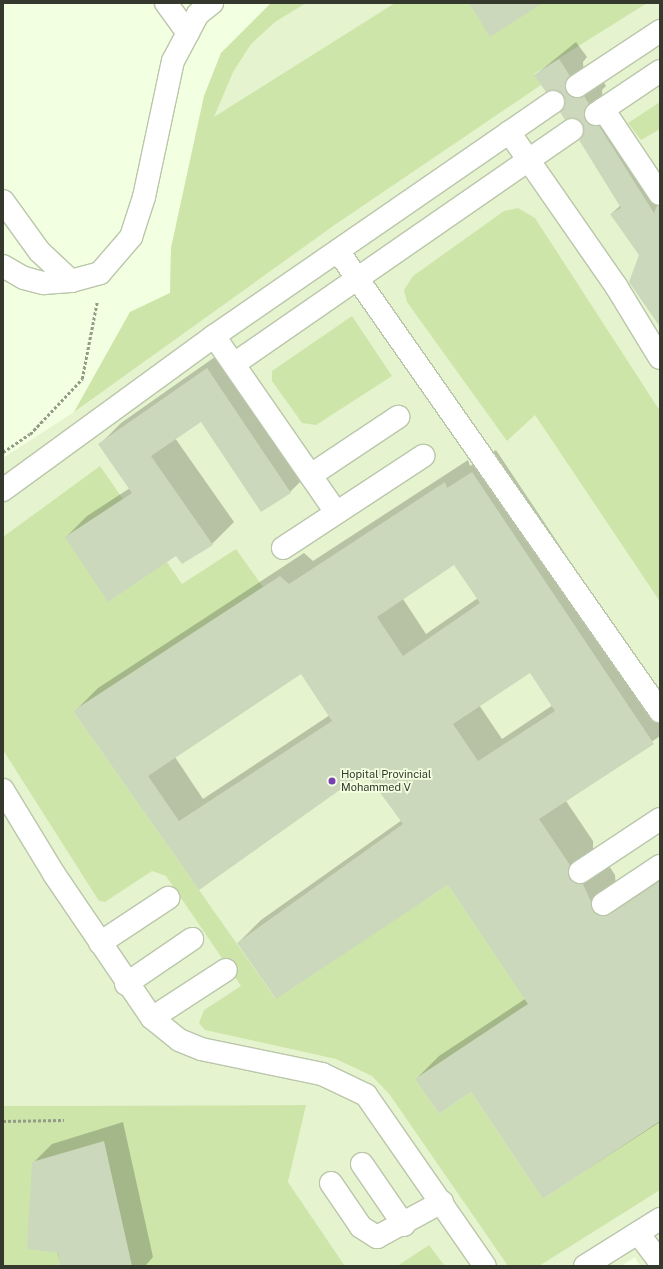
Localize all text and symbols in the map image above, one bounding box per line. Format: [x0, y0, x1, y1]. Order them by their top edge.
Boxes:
place label: Hopital Provincial Mohammed V [341, 768, 431, 794]
marker: Hopital Provincial Mohammed V [326, 775, 338, 787]

